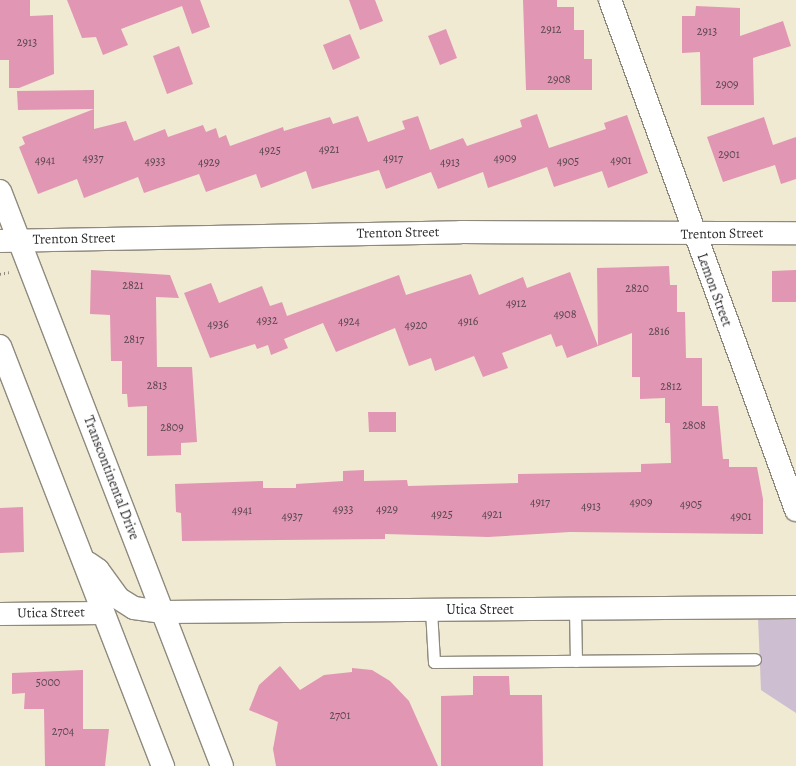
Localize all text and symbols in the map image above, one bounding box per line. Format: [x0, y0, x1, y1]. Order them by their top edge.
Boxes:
house number: 2912 [541, 23, 561, 37]
house number: 2913 [697, 25, 717, 39]
house number: 2913 [17, 36, 37, 50]
house number: 2908 [547, 73, 571, 87]
house number: 2909 [715, 78, 739, 92]
house number: 4921 [319, 143, 339, 157]
house number: 4925 [259, 144, 281, 158]
house number: 2901 [718, 148, 740, 162]
house number: 4937 [83, 152, 103, 166]
house number: 4917 [383, 152, 403, 166]
house number: 4909 [494, 152, 516, 166]
house number: 4941 [35, 154, 55, 168]
house number: 4901 [610, 154, 632, 168]
house number: 4933 [145, 155, 165, 169]
house number: 4905 [557, 155, 579, 169]
house number: 4929 [198, 156, 220, 170]
house number: 4913 [440, 156, 460, 170]
street label: Trenton Street [356, 224, 440, 242]
street label: Trenton Street [680, 225, 764, 243]
street label: Trenton Street [32, 230, 116, 248]
street label: Lemon Street [693, 251, 735, 329]
house number: 2821 [122, 279, 144, 293]
house number: 2820 [625, 282, 649, 296]
house number: 4912 [506, 297, 526, 311]
house number: 4908 [553, 308, 577, 322]
house number: 4932 [256, 314, 278, 328]
house number: 4924 [338, 315, 360, 329]
house number: 4916 [458, 315, 478, 329]
house number: 4936 [207, 318, 229, 332]
house number: 4920 [405, 319, 427, 333]
house number: 2816 [648, 325, 670, 339]
house number: 2817 [124, 333, 144, 347]
house number: 2813 [147, 379, 167, 393]
house number: 2812 [660, 380, 682, 394]
street label: Transcontinental Drive [80, 414, 142, 542]
house number: 2808 [682, 419, 706, 433]
house number: 2809 [160, 421, 184, 435]
house number: 4917 [530, 496, 550, 510]
house number: 4909 [630, 496, 652, 510]
house number: 4905 [680, 498, 702, 512]
house number: 4913 [581, 500, 601, 514]
house number: 4933 [333, 503, 353, 517]
house number: 4929 [376, 503, 398, 517]
house number: 4941 [232, 504, 252, 518]
house number: 4925 [431, 508, 453, 522]
house number: 4921 [482, 508, 502, 522]
house number: 4937 [282, 510, 302, 524]
house number: 4901 [730, 510, 752, 524]
street label: Utica Street [446, 602, 514, 618]
street label: Utica Street [17, 604, 85, 622]
house number: 5000 [36, 676, 60, 690]
house number: 2701 [329, 709, 351, 723]
house number: 2704 [52, 725, 74, 739]

